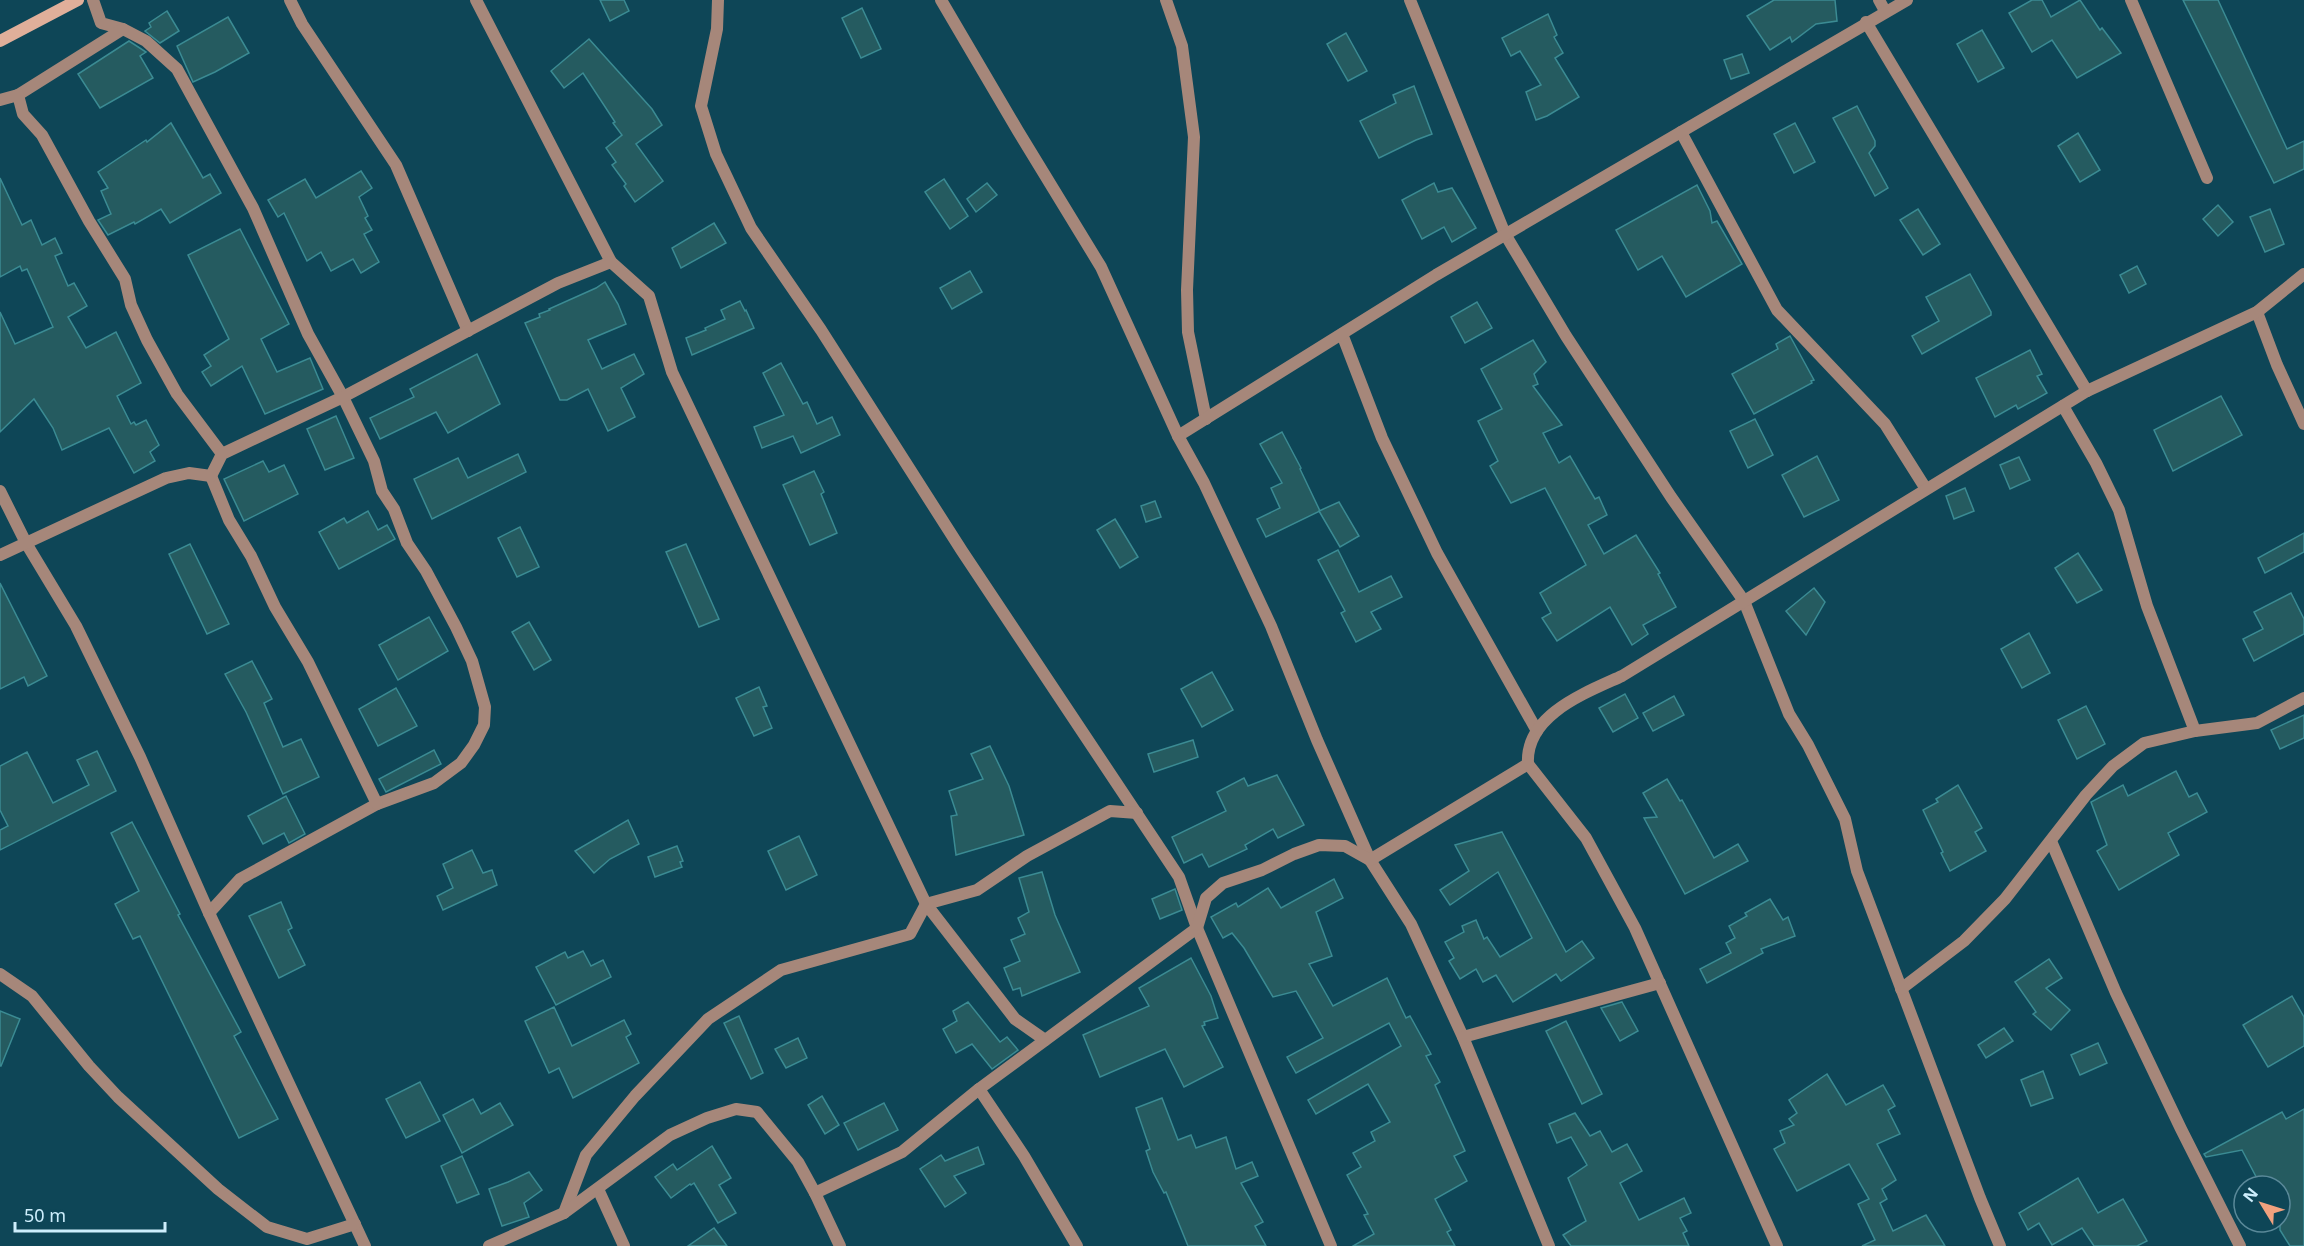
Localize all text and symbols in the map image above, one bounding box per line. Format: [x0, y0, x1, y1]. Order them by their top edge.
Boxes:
north arrow [2232, 1174, 2292, 1234]
text: N [2238, 1183, 2263, 1207]
scale bar [15, 1195, 165, 1233]
text: 50 m [24, 1203, 66, 1227]

